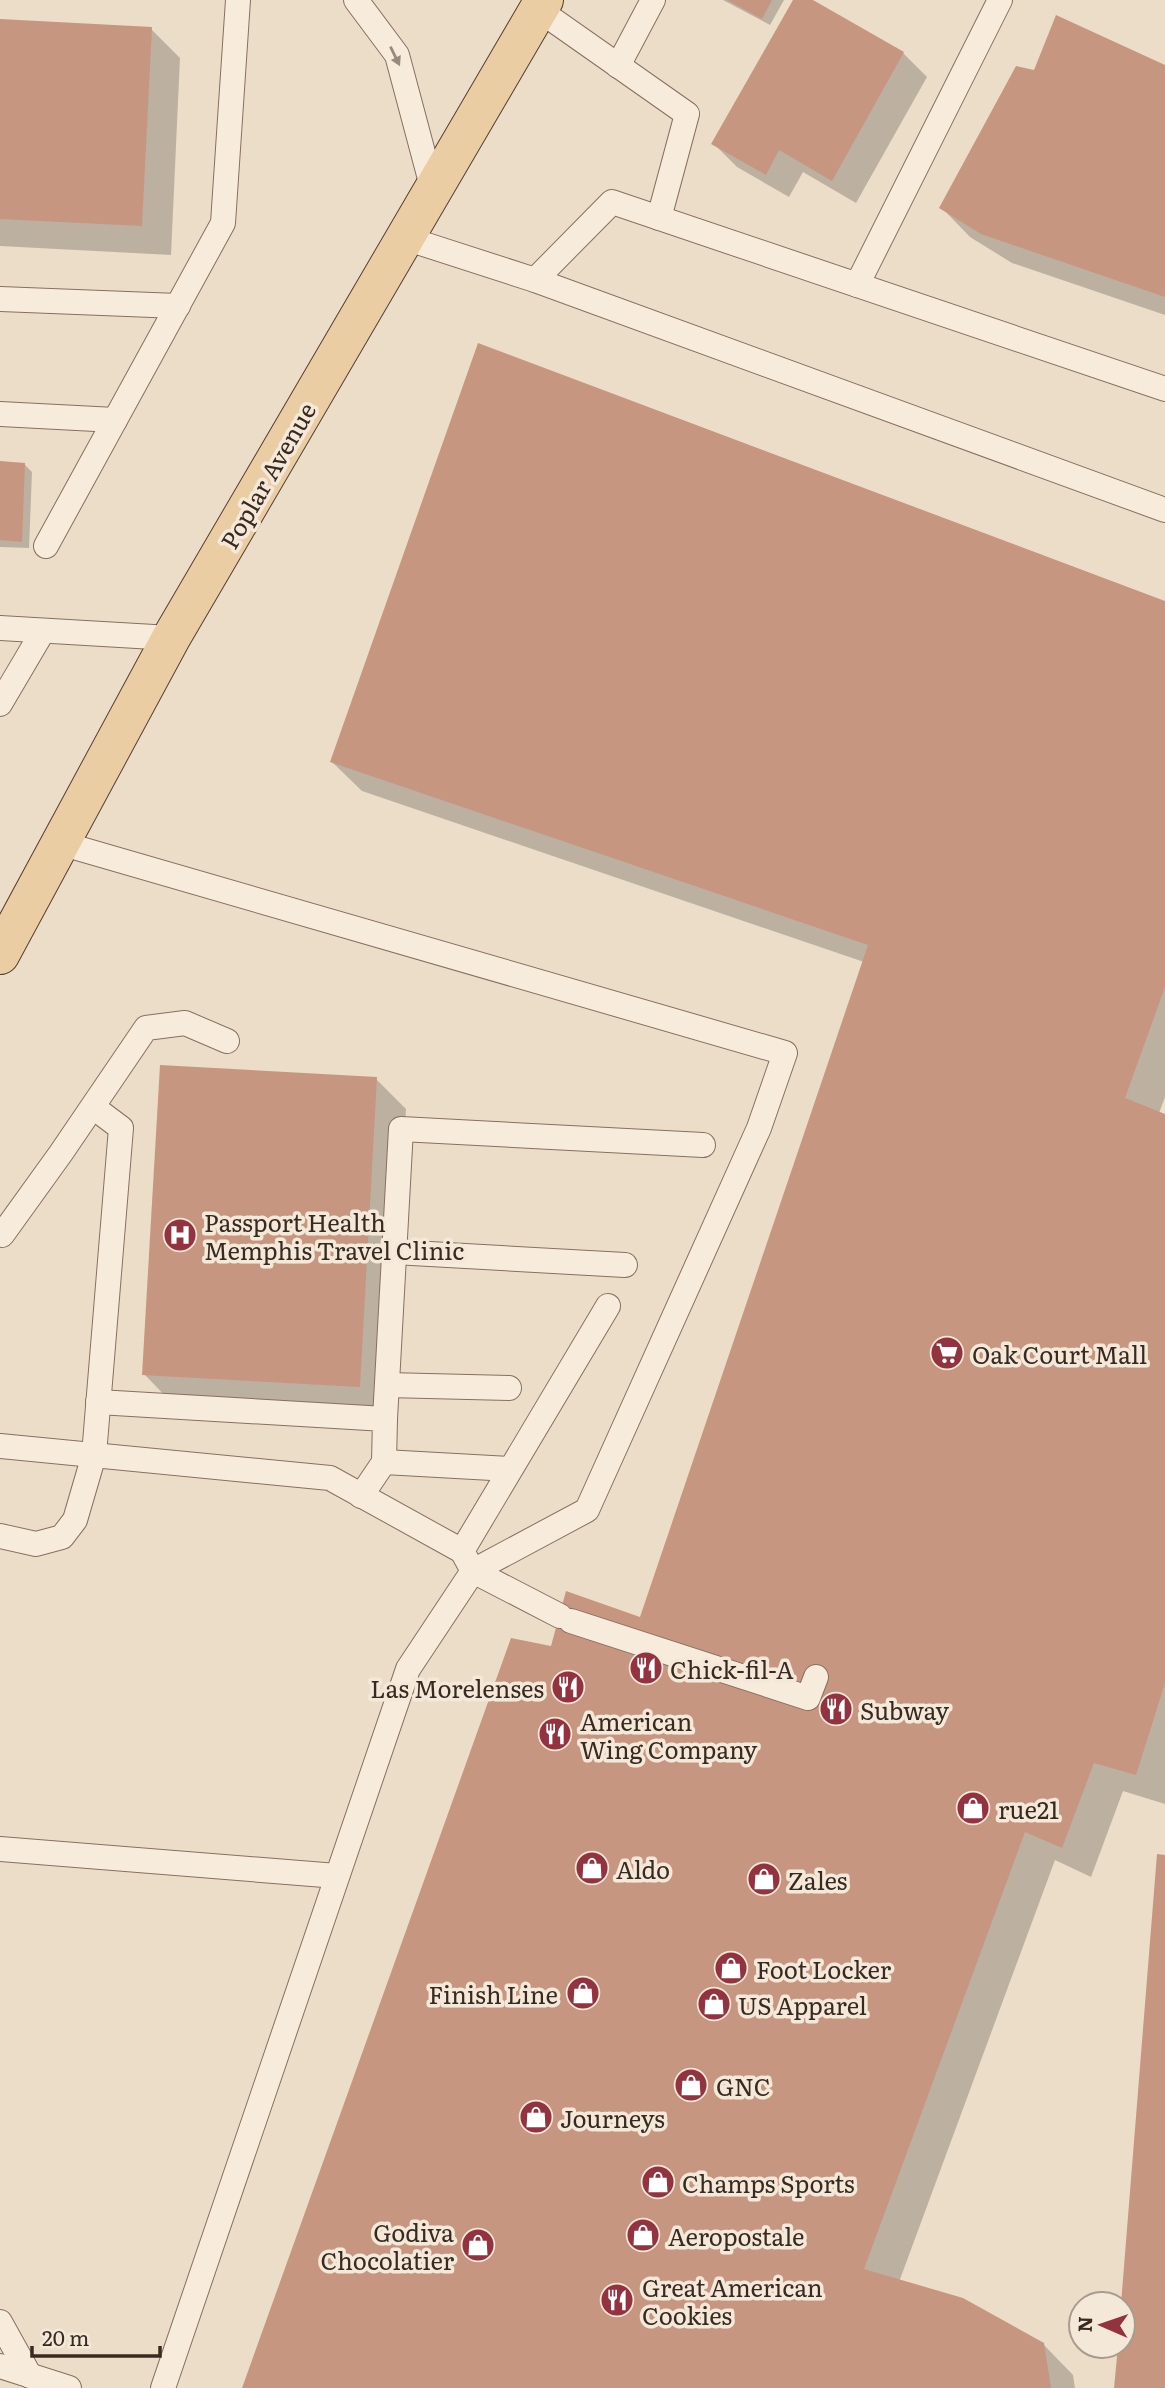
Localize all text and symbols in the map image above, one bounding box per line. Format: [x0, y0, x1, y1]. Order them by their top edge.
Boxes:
one-way arrow [389, 46, 401, 66]
street label: Poplar Avenue [211, 395, 323, 555]
place label: Passport Health Memphis Travel Clinic [204, 1204, 464, 1267]
hospital icon: Passport Health Memphis Travel Clinic [161, 1216, 199, 1254]
supermarket icon: Oak Court Mall [928, 1334, 966, 1372]
place label: Oak Court Mall [972, 1336, 1147, 1371]
restaurant icon: Chick-fil-A [627, 1649, 665, 1687]
place label: Chick-fil-A [670, 1651, 794, 1686]
restaurant icon: Las Morelenses [549, 1668, 587, 1706]
place label: Las Morelenses [370, 1670, 544, 1705]
restaurant icon: Subway [817, 1690, 855, 1728]
place label: Subway [860, 1692, 949, 1727]
place label: American Wing Company [580, 1703, 758, 1766]
restaurant icon: American Wing Company [536, 1715, 574, 1753]
shop icon: rue21 [954, 1789, 992, 1827]
place label: rue21 [998, 1791, 1059, 1826]
shop icon: Aldo [573, 1849, 611, 1887]
place label: Aldo [616, 1851, 670, 1886]
shop icon: Zales [745, 1860, 783, 1898]
place label: Zales [788, 1862, 848, 1897]
shop icon: Foot Locker [712, 1949, 750, 1987]
place label: Foot Locker [756, 1951, 892, 1986]
shop icon: Finish Line [564, 1974, 602, 2012]
place label: Finish Line [428, 1976, 558, 2011]
shop icon: US Apparel [695, 1985, 733, 2023]
place label: US Apparel [738, 1987, 867, 2022]
shop icon: GNC [672, 2066, 710, 2104]
place label: GNC [716, 2068, 771, 2103]
shop icon: Journeys [517, 2098, 555, 2136]
place label: Journeys [560, 2100, 665, 2135]
shop icon: Champs Sports [639, 2163, 677, 2201]
place label: Champs Sports [682, 2165, 855, 2200]
place label: Godiva Chocolatier [321, 2214, 455, 2277]
shop icon: Aeropostale [624, 2216, 662, 2254]
place label: Aeropostale [668, 2218, 804, 2253]
shop icon: Godiva Chocolatier [459, 2226, 497, 2264]
place label: Great American Cookies [642, 2269, 823, 2332]
restaurant icon: Great American Cookies [598, 2281, 636, 2319]
north arrow [1067, 2290, 1137, 2360]
scale bar [32, 2314, 159, 2358]
text: N [1070, 2316, 1098, 2333]
text: 20 m [42, 2321, 89, 2352]

